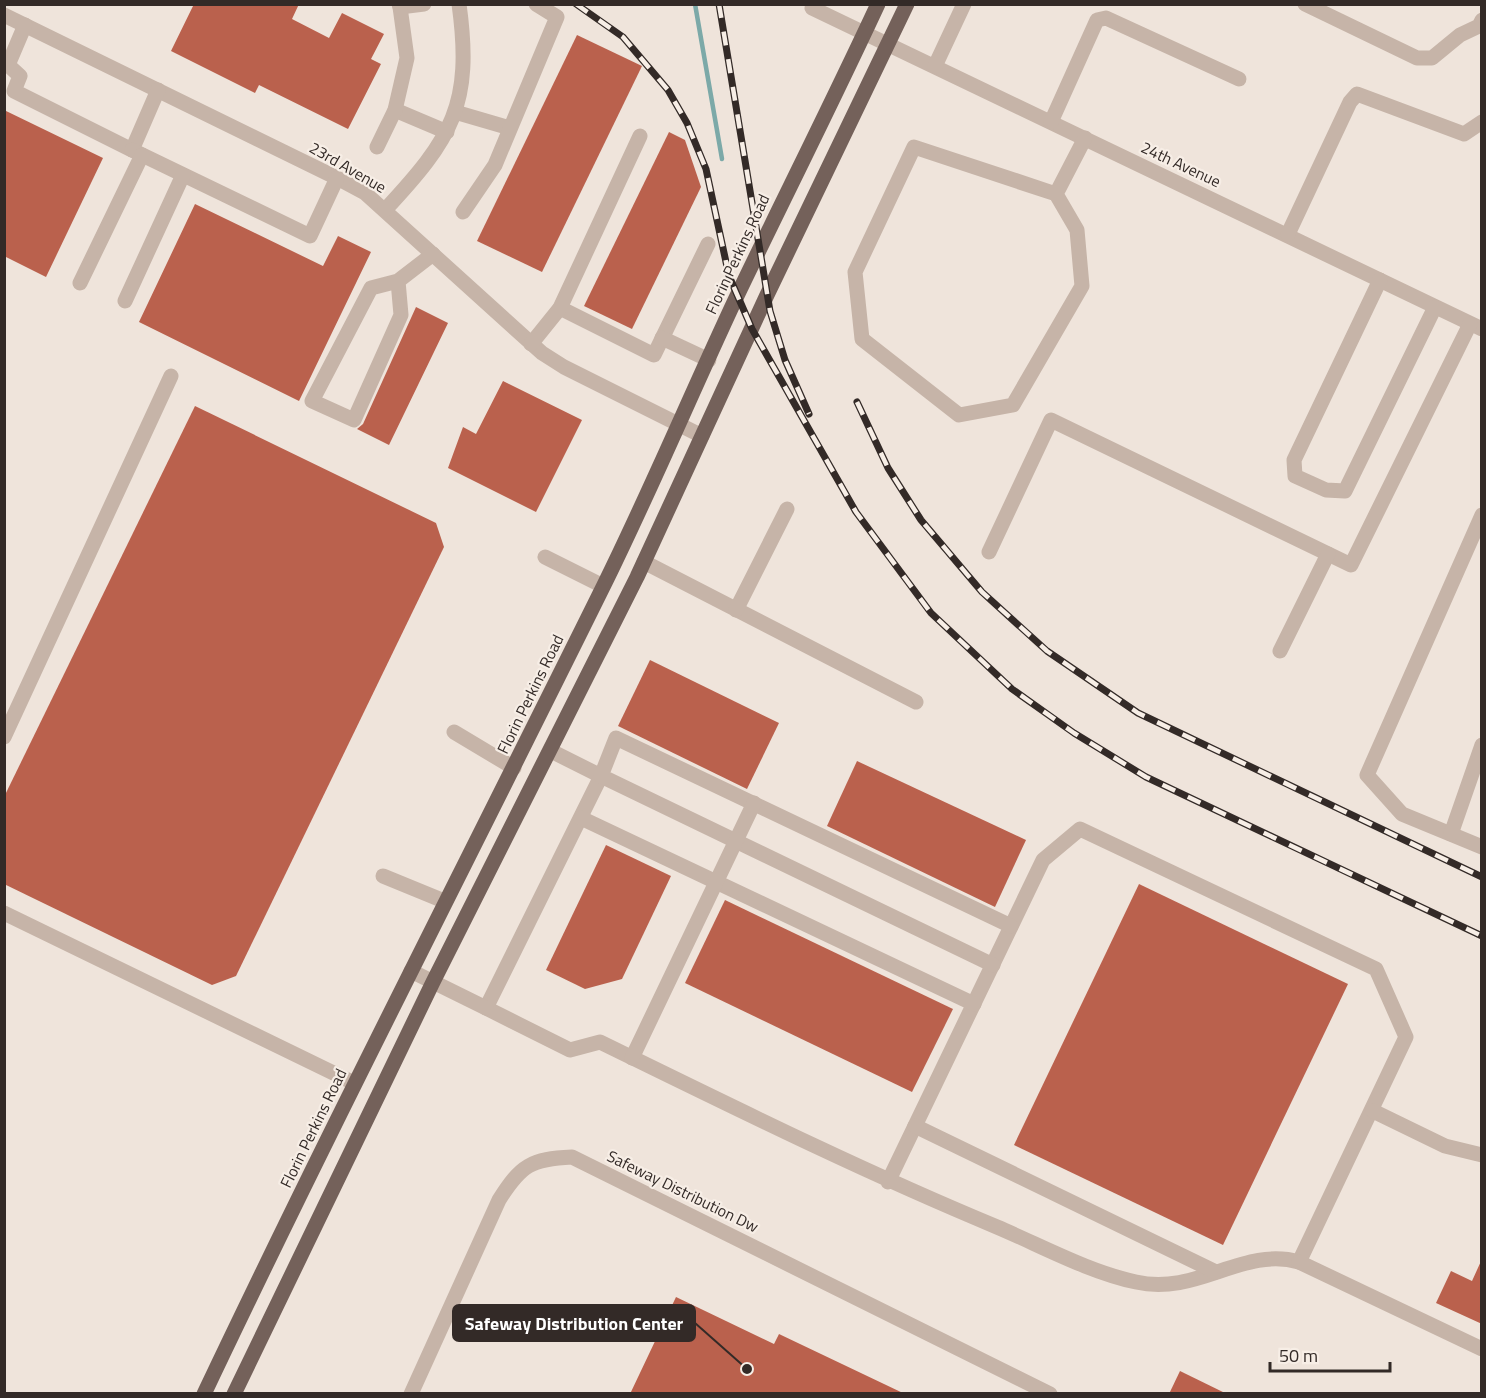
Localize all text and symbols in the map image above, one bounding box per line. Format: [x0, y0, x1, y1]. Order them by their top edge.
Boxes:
street label: 23rd Avenue [305, 135, 391, 199]
street label: 24th Avenue [1137, 135, 1225, 193]
street label: Florin Perkins Road [699, 190, 775, 318]
street label: Florin Perkins Road [491, 630, 569, 758]
street label: Florin Perkins Road [274, 1064, 352, 1192]
street label: Safeway Distribution Dw [603, 1144, 763, 1238]
callout: Safeway Distribution Center [453, 1305, 695, 1341]
text: Safeway Distribution Center [465, 1310, 684, 1337]
scale bar [1270, 1335, 1390, 1373]
text: 50 m [1279, 1342, 1318, 1369]

